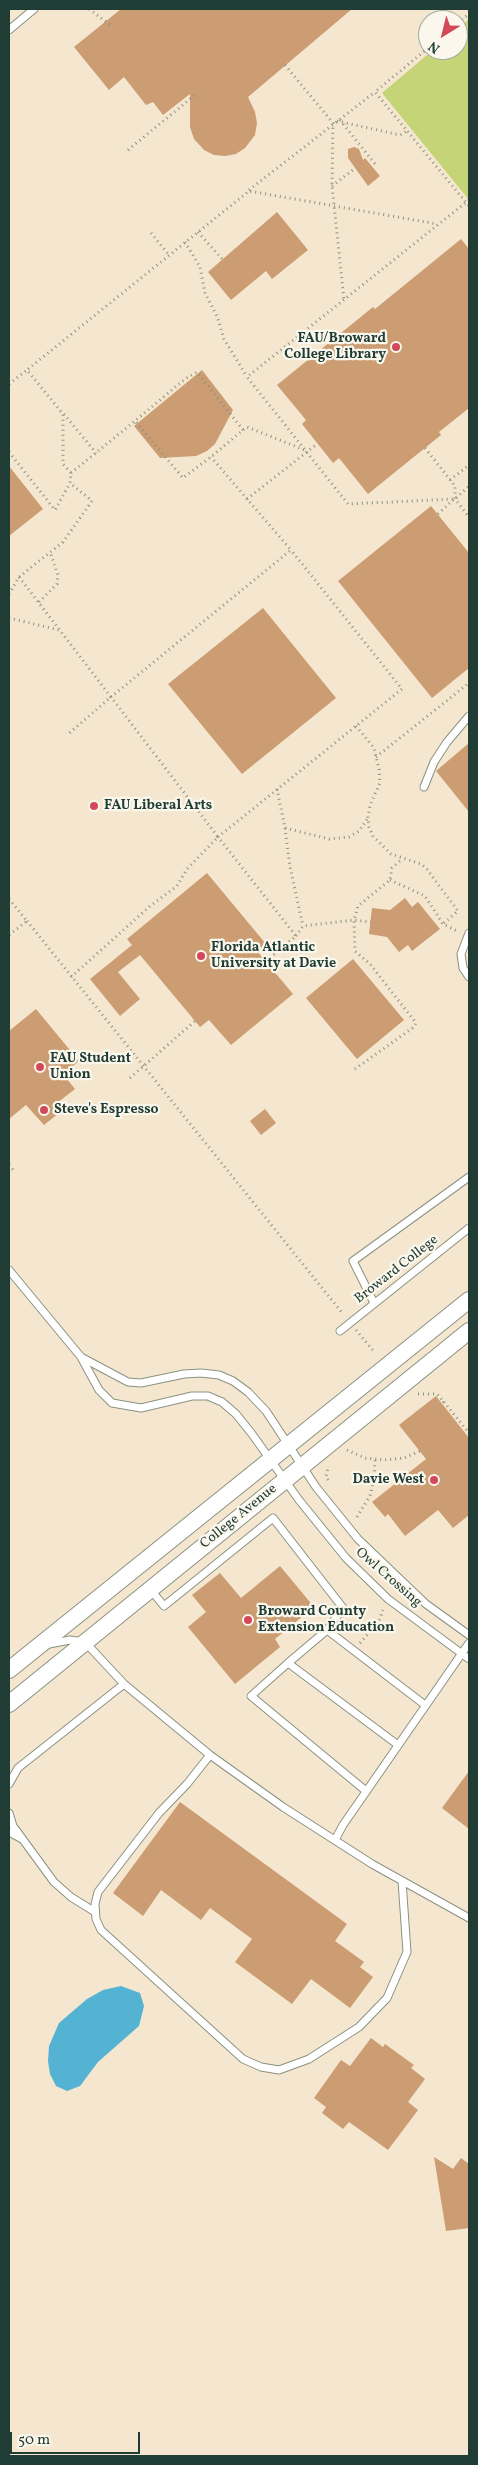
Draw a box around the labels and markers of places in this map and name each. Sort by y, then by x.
place label: FAU/Broward College Library [284,331,386,364]
marker: FAU/Broward College Library [390,341,402,353]
place label: FAU Liberal Arts [104,798,212,814]
marker: FAU Liberal Arts [88,800,100,812]
place label: Florida Atlantic University at Davie [211,940,336,972]
marker: Florida Atlantic University at Davie [195,950,207,962]
place label: FAU Student Union [50,1051,131,1084]
marker: FAU Student Union [34,1061,46,1073]
place label: Steve's Espresso [54,1102,159,1118]
marker: Steve's Espresso [38,1104,50,1116]
place label: Davie West [352,1472,424,1488]
marker: Davie West [428,1474,440,1486]
place label: Broward County Extension Education [258,1604,394,1636]
marker: Broward County Extension Education [242,1614,254,1626]

